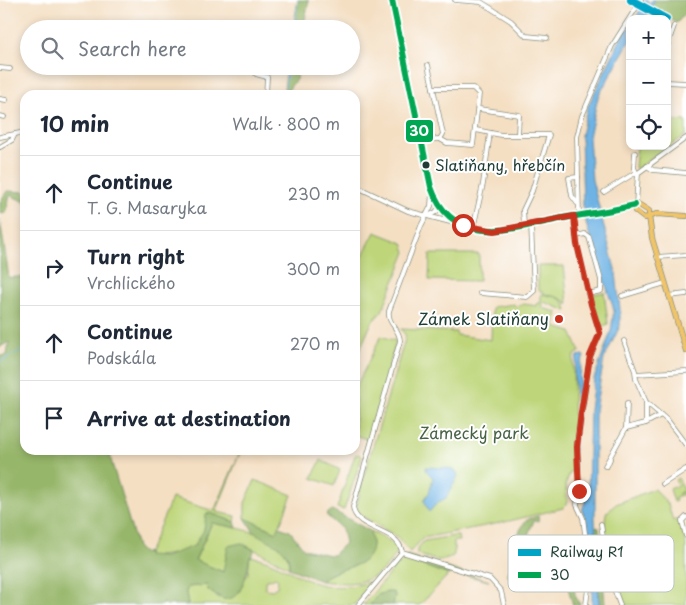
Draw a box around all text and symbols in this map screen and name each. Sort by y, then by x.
map controls [626,15,671,150]
button: + [626,15,671,60]
search box [20,20,360,75]
icon: search [38,34,66,62]
text: Search here [78,34,187,62]
button: − [626,60,671,105]
button: locate [626,105,671,150]
text: 10 min [40,107,110,139]
text: Walk · 800 m [232,111,340,135]
line badge: 30 [405,119,434,143]
text: 30 [409,120,429,141]
place label: Slatiňany, hřebčín [435,153,565,176]
marker: Slatiňany, hřebčín [421,160,431,170]
text: Continue [87,167,173,195]
icon: ahead [40,179,68,207]
text: 230 m [288,181,340,205]
text: T. G. Masaryka [87,195,207,219]
route start [452,214,475,237]
text: Turn right [87,242,185,270]
icon: right [40,254,68,282]
text: 300 m [286,256,340,280]
text: Vrchlického [87,270,175,294]
place label: Zámek Slatiňany [418,306,549,330]
marker: Zámek Slatiňany [553,313,565,325]
text: Continue [87,317,173,345]
icon: ahead [40,329,68,357]
text: 270 m [290,331,340,355]
text: Podskála [87,345,156,369]
icon: arrive [40,404,68,432]
text: Arrive at destination [87,404,291,432]
park label: Zámecký park [419,420,529,444]
route end [568,480,591,503]
legend [508,535,674,592]
text: Railway R1 [550,541,623,562]
text: 30 [550,564,569,585]

